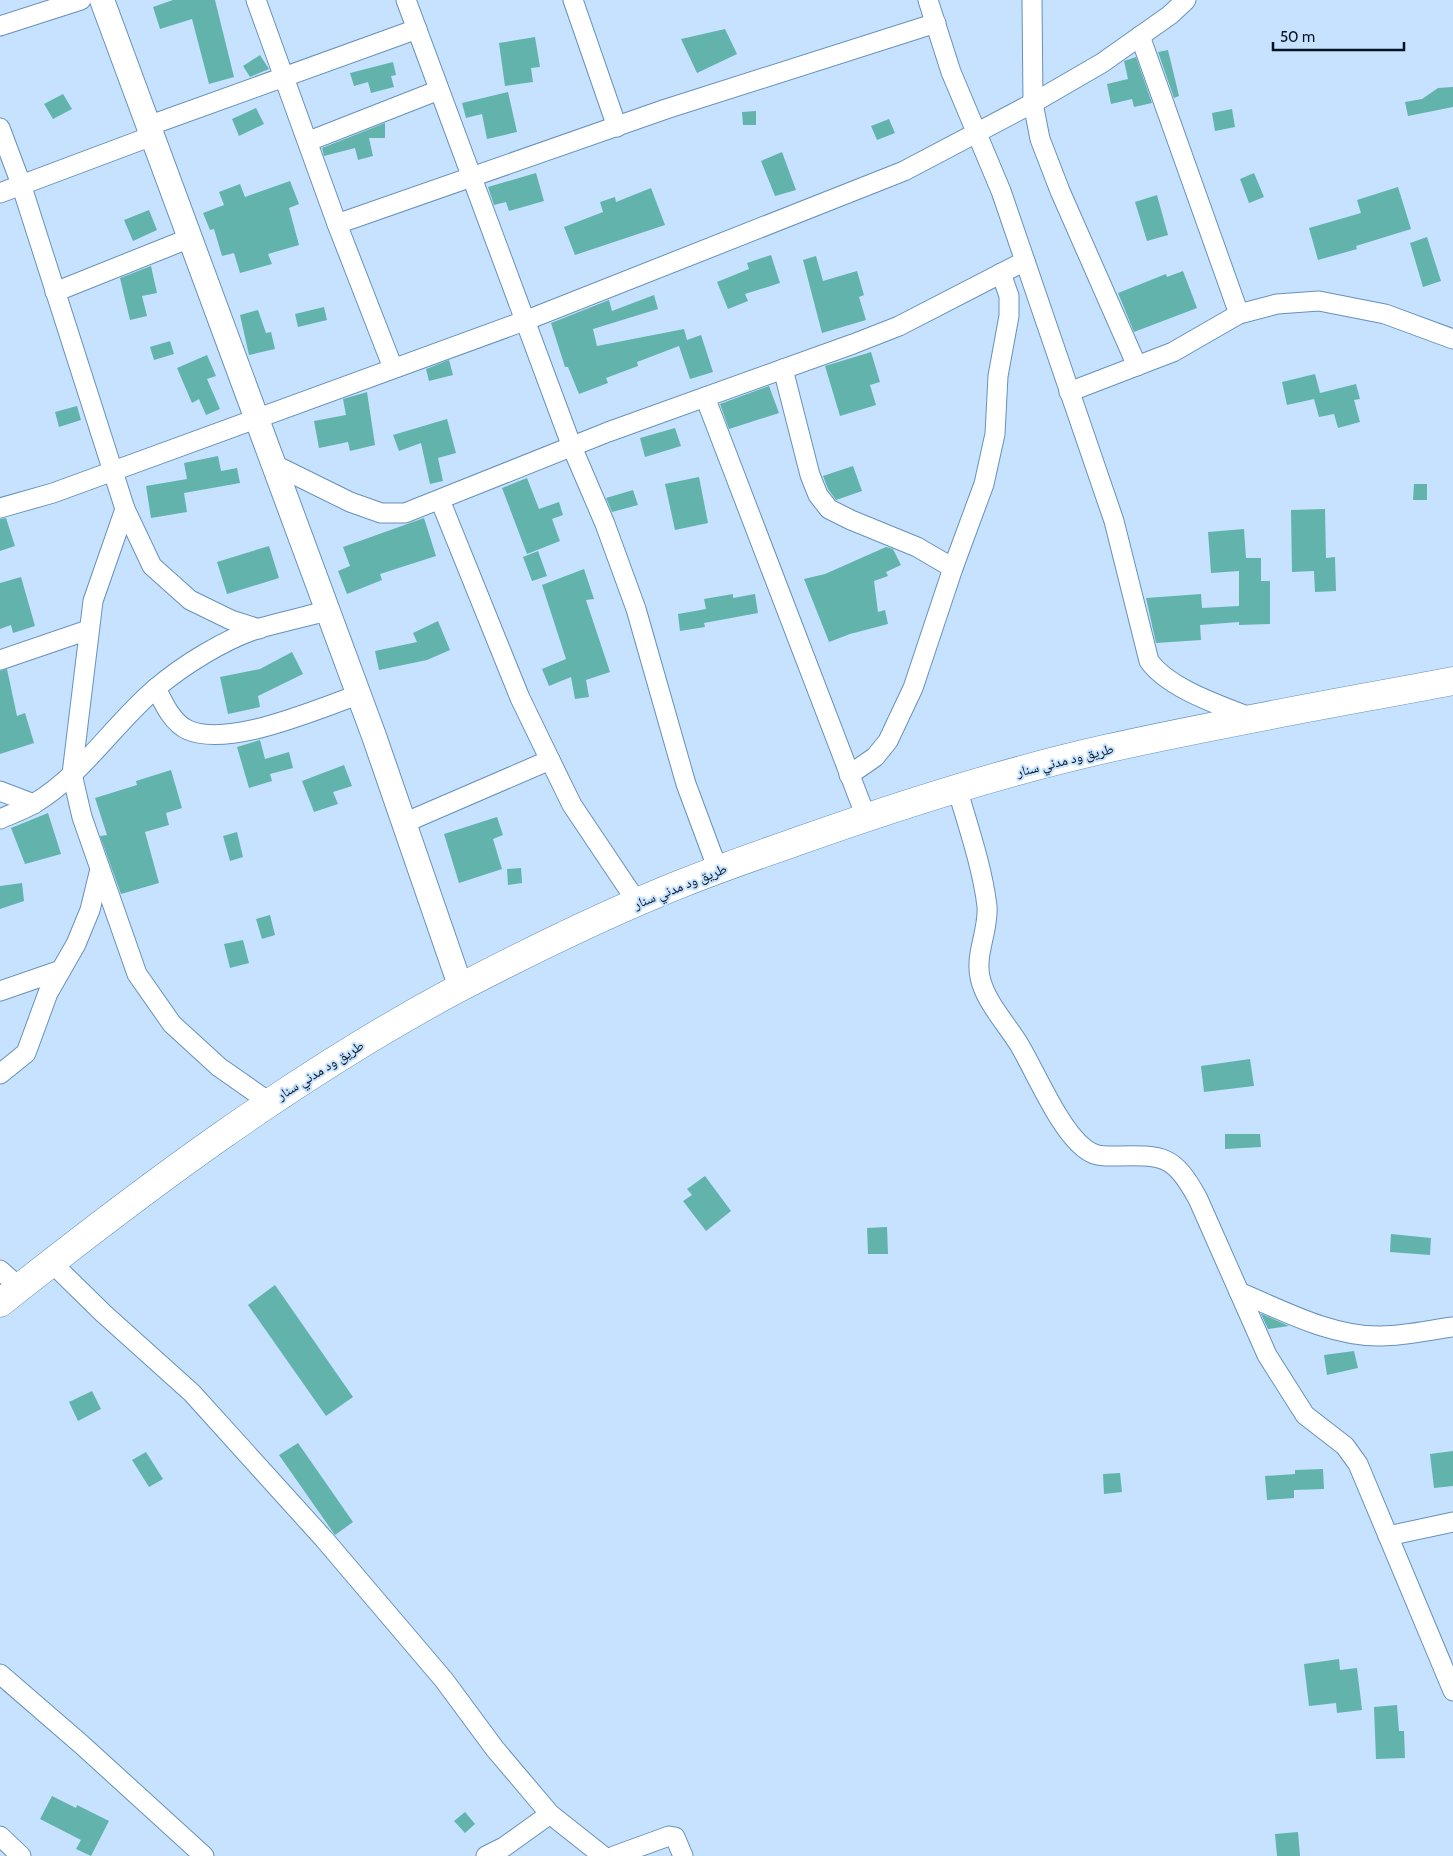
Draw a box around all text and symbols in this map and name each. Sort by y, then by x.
scale bar [1273,20,1404,52]
text: 50 m [1280,28,1315,46]
street label: طريق ود مدني سنار [1014,739,1116,783]
street label: طريق ود مدني سنار [630,859,730,916]
street label: طريق ود مدني سنار [272,1036,368,1107]

